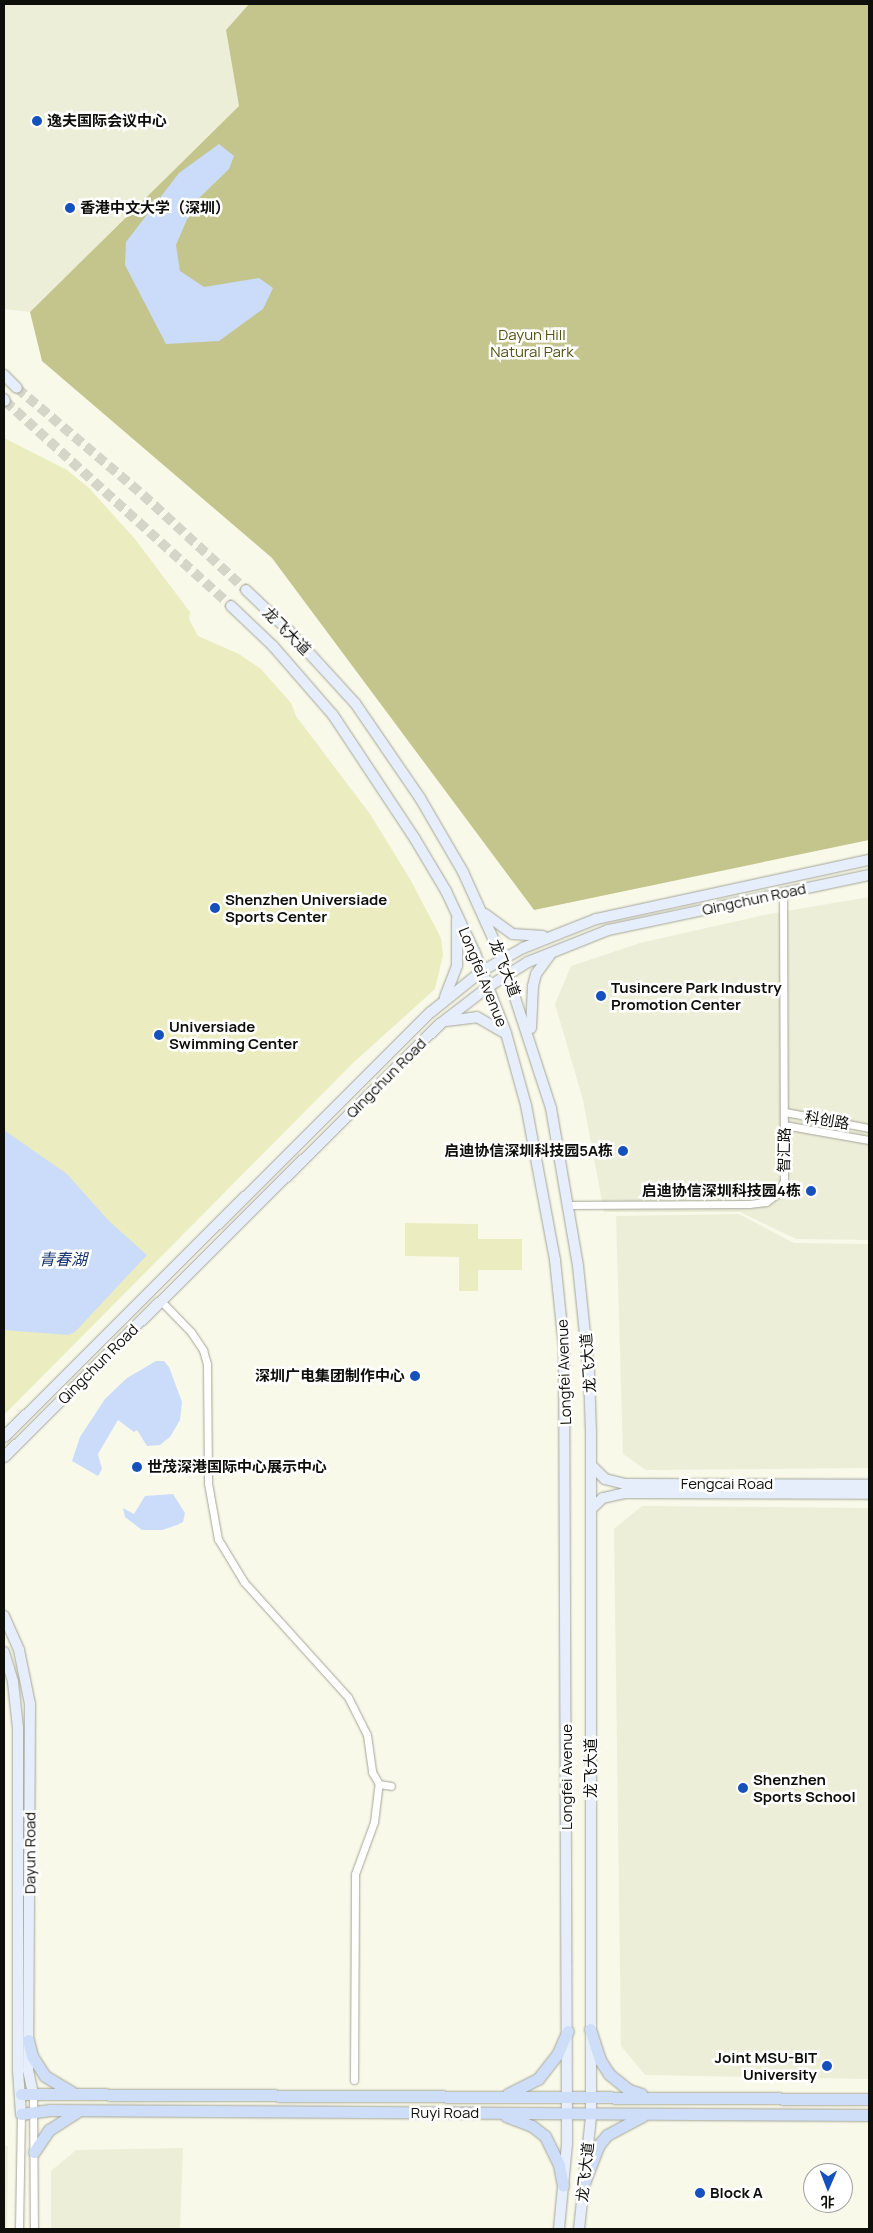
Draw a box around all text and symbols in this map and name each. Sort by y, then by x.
place label: 逸夫国际会议中心 [47,112,167,130]
marker: 逸夫国际会议中心 [31,115,43,127]
place label: 香港中文大学（深圳） [80,199,230,217]
marker: 香港中文大学（深圳） [64,202,76,214]
park label: Dayun Hill Natural Park [490,325,574,360]
street label: 龙飞大道 [259,603,315,659]
street label: Qingchun Road [700,879,808,919]
place label: Shenzhen Universiade Sports Center [225,890,387,925]
marker: Shenzhen Universiade Sports Center [209,902,221,914]
street label: Longfei Avenue [455,925,511,1029]
street label: 龙飞大道 [486,937,524,999]
place label: Tusincere Park Industry Promotion Center [611,978,782,1013]
marker: Tusincere Park Industry Promotion Center [595,990,607,1002]
place label: Universiade Swimming Center [169,1017,298,1052]
marker: Universiade Swimming Center [153,1029,165,1041]
street label: Qingchun Road [342,1034,430,1122]
street label: 科创路 [803,1107,851,1133]
street label: 智汇路 [775,1127,793,1173]
place label: 启迪协信深圳科技园5A栋 [444,1142,613,1160]
marker: 启迪协信深圳科技园5A栋 [617,1145,629,1157]
place label: 启迪协信深圳科技园4栋 [642,1182,801,1200]
marker: 启迪协信深圳科技园4栋 [805,1185,817,1197]
water label: 青春湖 [39,1249,87,1269]
street label: Longfei Avenue [553,1319,575,1425]
street label: Qingchun Road [54,1320,142,1408]
street label: 龙飞大道 [577,1332,599,1394]
place label: 深圳广电集团制作中心 [255,1367,405,1385]
marker: 深圳广电集团制作中心 [409,1370,421,1382]
place label: 世茂深港国际中心展示中心 [147,1458,327,1476]
marker: 世茂深港国际中心展示中心 [131,1461,143,1473]
street label: Fengcai Road [681,1475,773,1493]
street label: Longfei Avenue [558,1724,576,1830]
street label: 龙飞大道 [582,1738,600,1798]
place label: Shenzhen Sports School [753,1770,856,1805]
marker: Shenzhen Sports School [737,1782,749,1794]
street label: Dayun Road [21,1812,39,1894]
place label: Joint MSU-BIT University [715,2048,817,2083]
marker: Joint MSU-BIT University [821,2060,833,2072]
street label: Ruyi Road [411,2104,479,2122]
street label: 龙飞大道 [573,2141,597,2203]
north arrow [803,2163,853,2213]
place label: Block A [710,2184,763,2202]
marker: Block A [694,2187,706,2199]
text: 北 [821,2193,835,2212]

